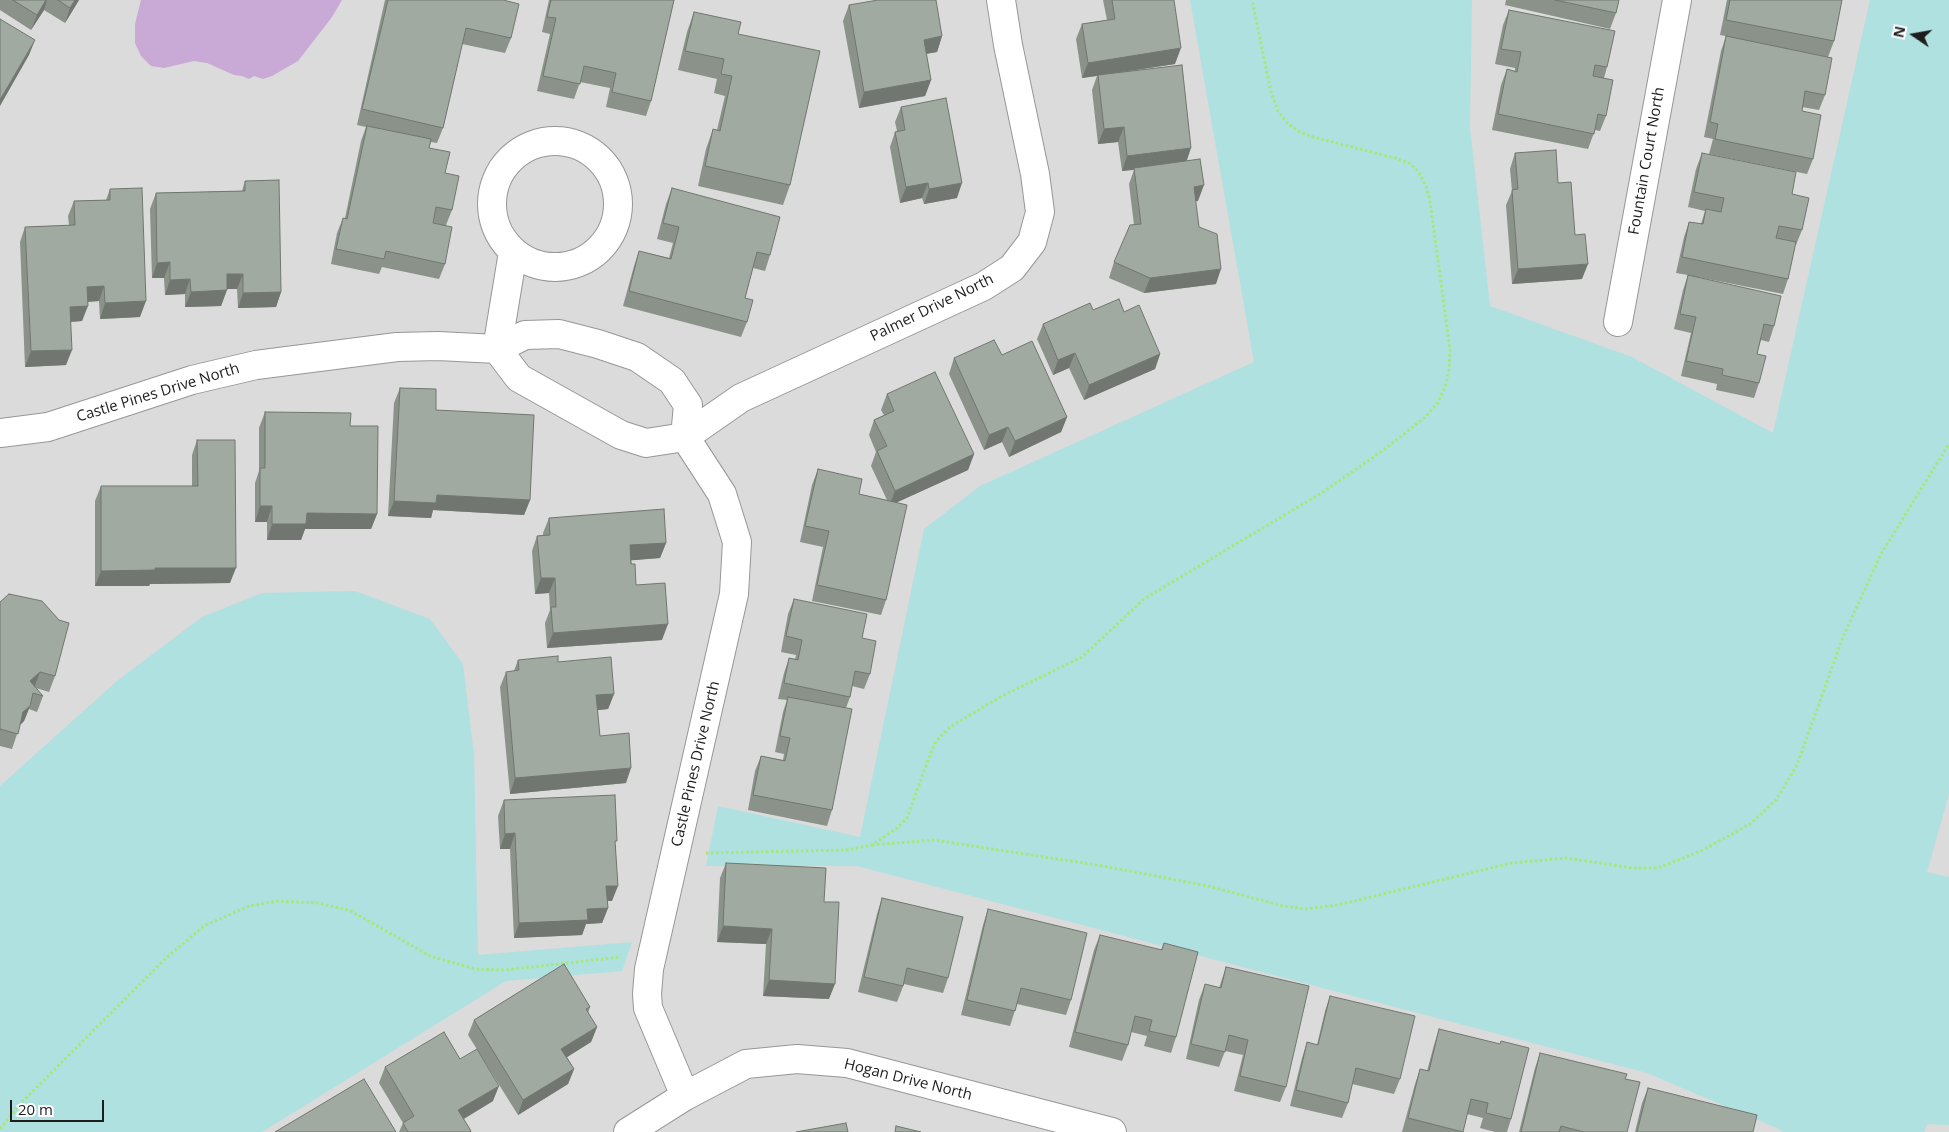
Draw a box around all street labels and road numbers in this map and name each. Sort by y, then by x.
street label: Fountain Court North [1625,86,1669,236]
street label: Palmer Drive North [867,270,997,346]
street label: Castle Pines Drive North [74,360,242,426]
street label: Castle Pines Drive North [668,679,724,849]
street label: Hogan Drive North [842,1055,974,1105]

